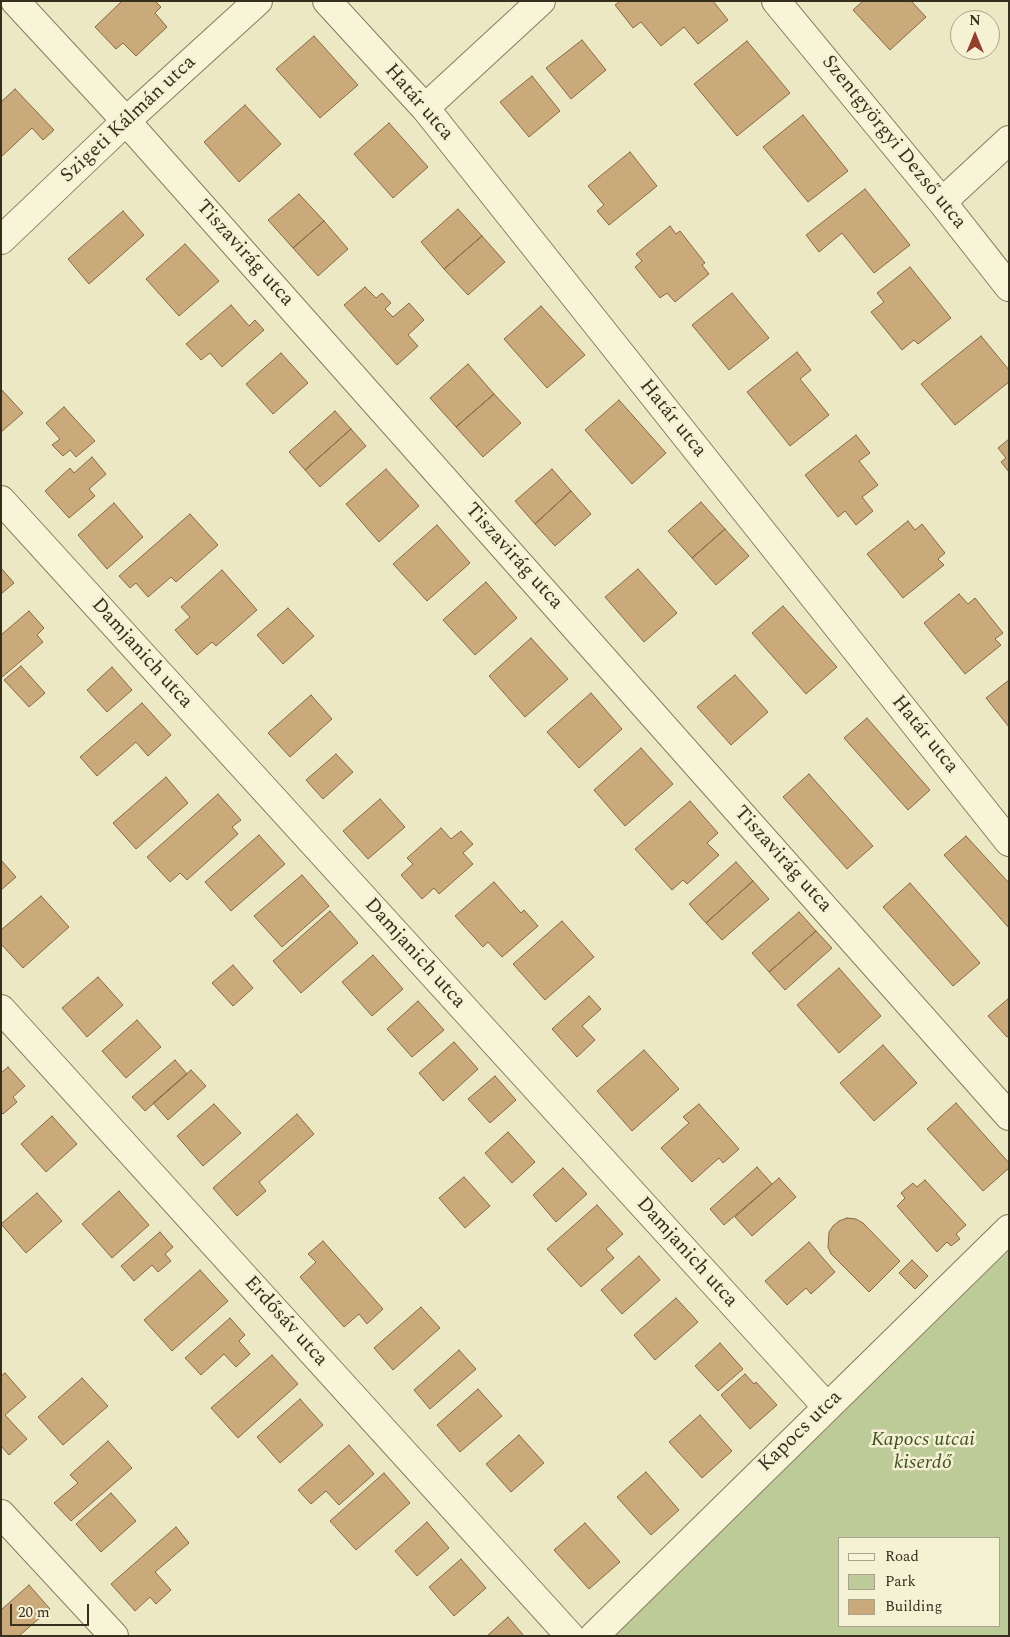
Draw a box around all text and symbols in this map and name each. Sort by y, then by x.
north arrow [950,10,1000,60]
text: N [969,10,981,31]
street label: Szigeti Kálmán utca [56,51,202,189]
street label: Szentgyörgyi Dezső utca [816,51,970,235]
street label: Határ utca [378,60,458,146]
street label: Tiszavirág utca [190,196,298,312]
street label: Határ utca [633,375,711,463]
street label: Tiszavirág utca [459,499,567,615]
street label: Damjanich utca [85,594,197,714]
street label: Határ utca [885,691,963,779]
street label: Tiszavirág utca [728,802,836,918]
street label: Damjanich utca [358,894,470,1014]
street label: Damjanich utca [630,1193,742,1313]
street label: Erdősáv utca [238,1272,332,1372]
street label: Kapocs utca [754,1386,848,1478]
park label: Kapocs utcai kiserdő [871,1429,975,1476]
legend [838,1537,1000,1627]
text: Road [885,1545,919,1568]
text: Park [885,1570,916,1593]
scale bar [12,1594,91,1626]
text: Building [885,1595,942,1618]
text: 20 m [18,1601,50,1624]

